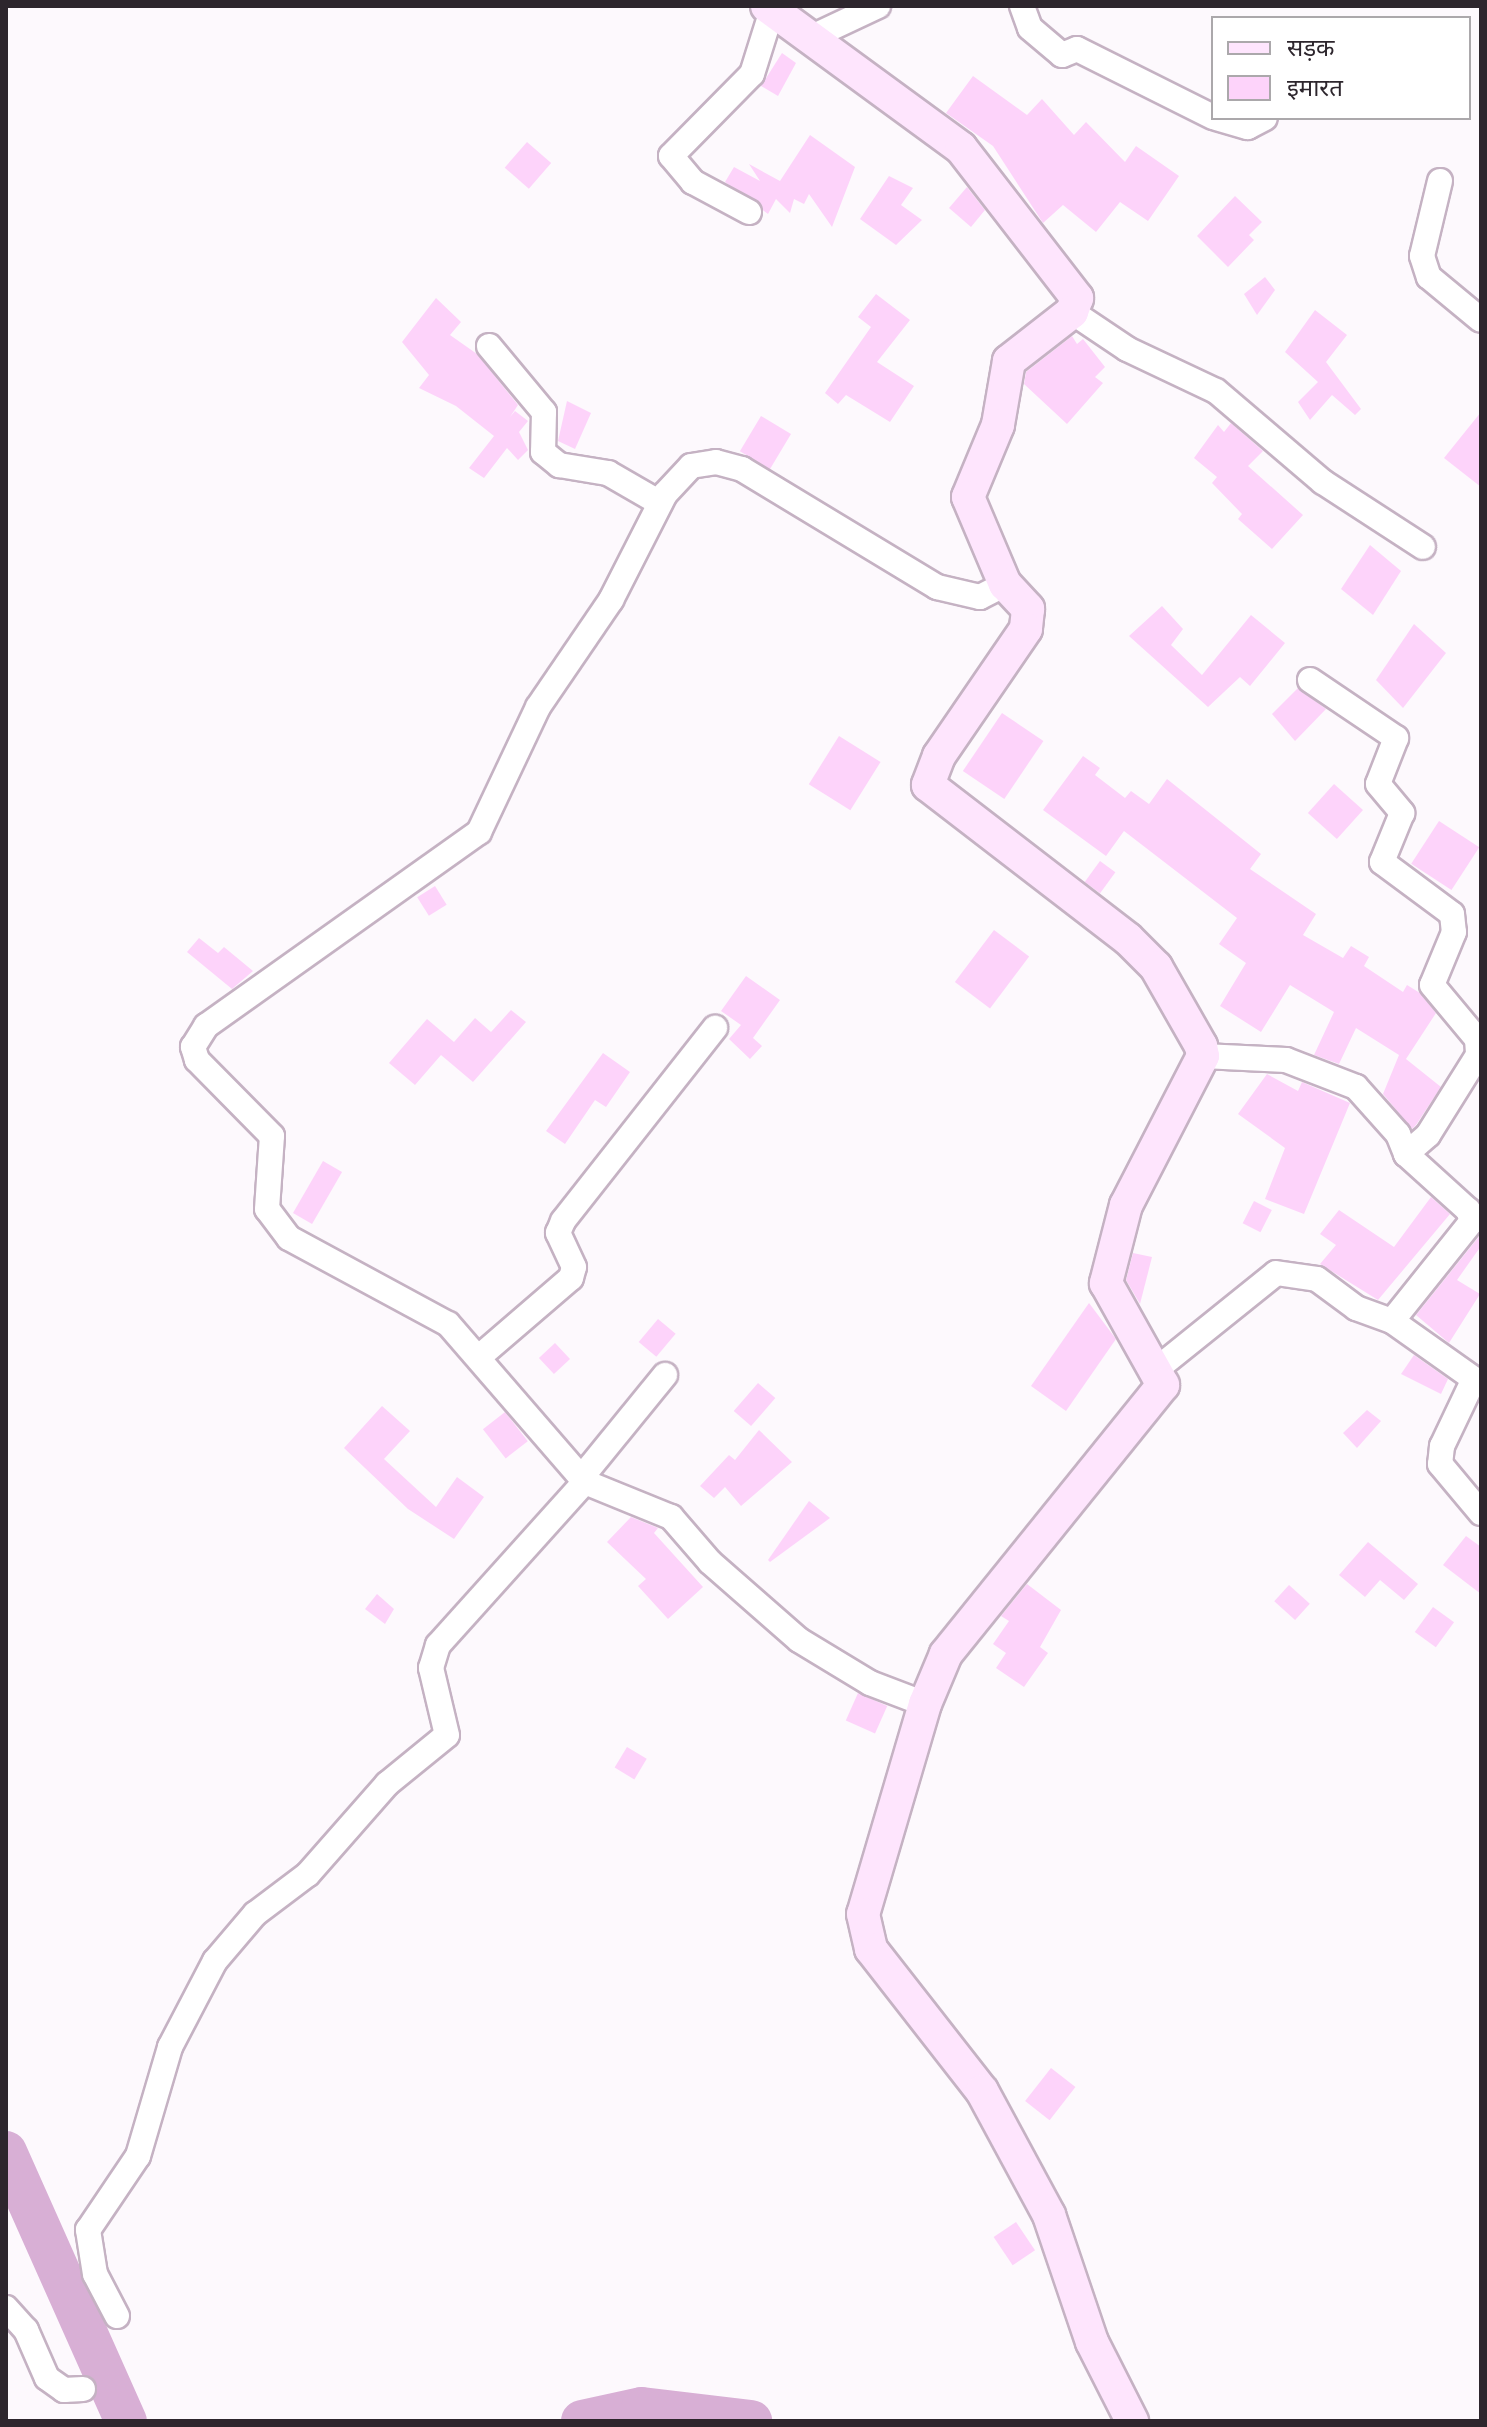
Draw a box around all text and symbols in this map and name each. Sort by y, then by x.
legend [1211,16,1471,120]
text: सड़क [1287,31,1335,63]
text: इमारत [1287,71,1343,103]

